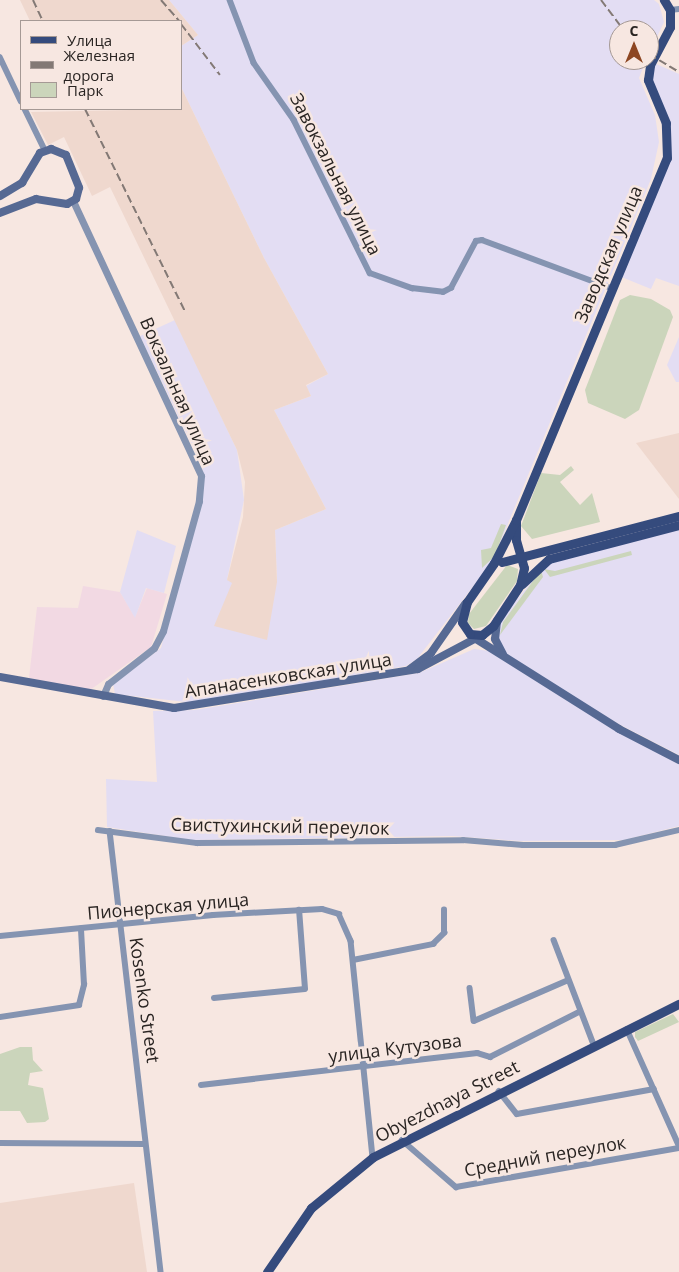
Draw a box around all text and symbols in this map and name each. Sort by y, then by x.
legend [20,20,182,110]
north arrow [609,20,659,70]
text: С [630,21,638,40]
text: Улица [67,30,112,50]
text: Железная дорога [64,45,135,85]
text: Парк [67,80,103,100]
street label: Завокзальная улица [286,90,386,258]
street label: Заводская улица [569,182,647,326]
street label: Вокзальная улица [136,314,220,468]
street label: Апанасенковская улица [183,648,393,702]
street label: Свистухинский переулок [170,813,390,839]
street label: Пионерская улица [86,888,250,924]
street label: Kosenko Street [125,936,165,1064]
street label: улица Кутузова [327,1029,463,1067]
street label: Obyezdnaya Street [371,1055,523,1147]
street label: Средний переулок [463,1131,627,1181]

